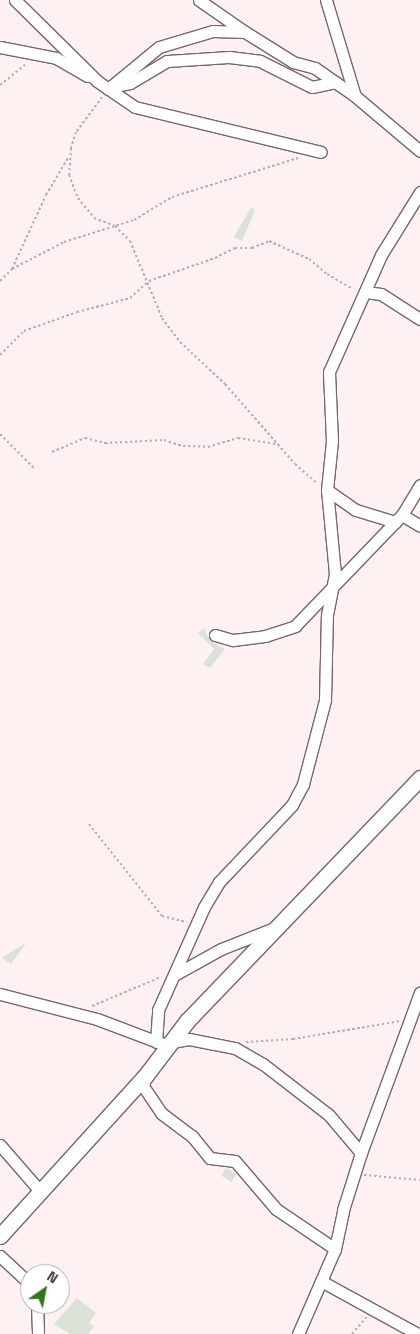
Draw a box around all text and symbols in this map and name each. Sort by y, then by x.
north arrow [20,1264,70,1314]
text: N [44,1267,61,1287]

